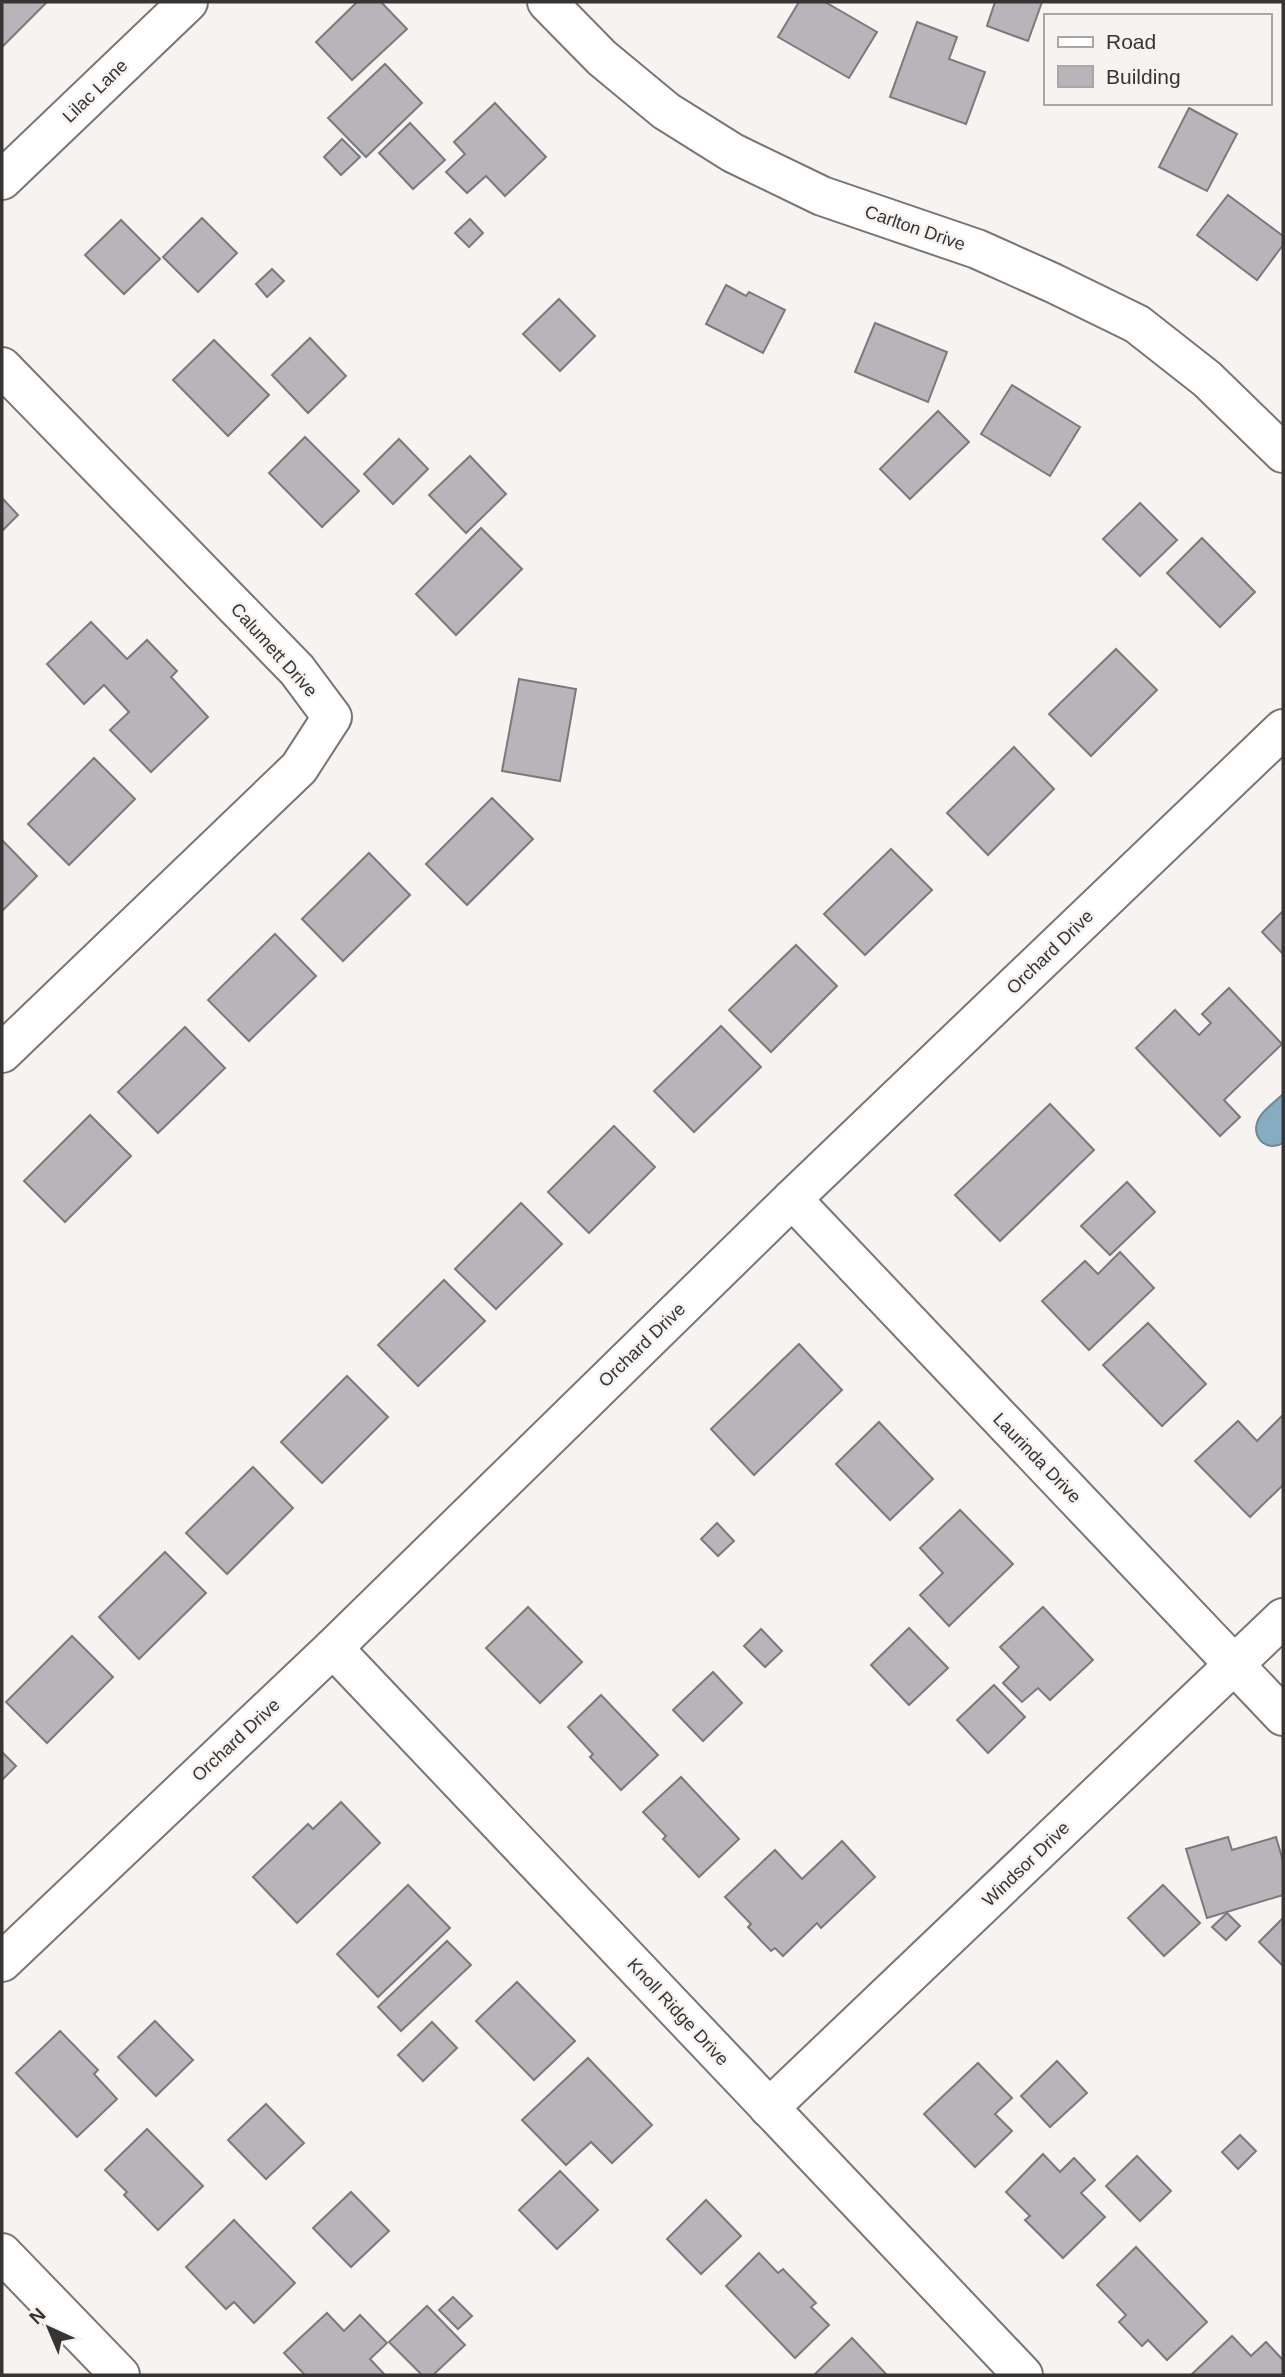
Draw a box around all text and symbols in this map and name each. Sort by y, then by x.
legend [1044,14,1271,105]
text: Road [1106,30,1156,53]
street label: Lilac Lane [59,55,131,127]
text: Building [1106,65,1181,88]
street label: Carlton Drive [862,201,968,255]
street label: Calumett Drive [227,599,321,701]
street label: Orchard Drive [1003,906,1097,998]
street label: Orchard Drive [595,1299,689,1391]
street label: Laurinda Drive [989,1409,1085,1507]
street label: Orchard Drive [188,1694,284,1786]
street label: Windsor Drive [978,1818,1074,1910]
street label: Knoll Ridge Drive [623,1954,733,2070]
north arrow [14,2293,84,2363]
text: N [25,2304,50,2328]

